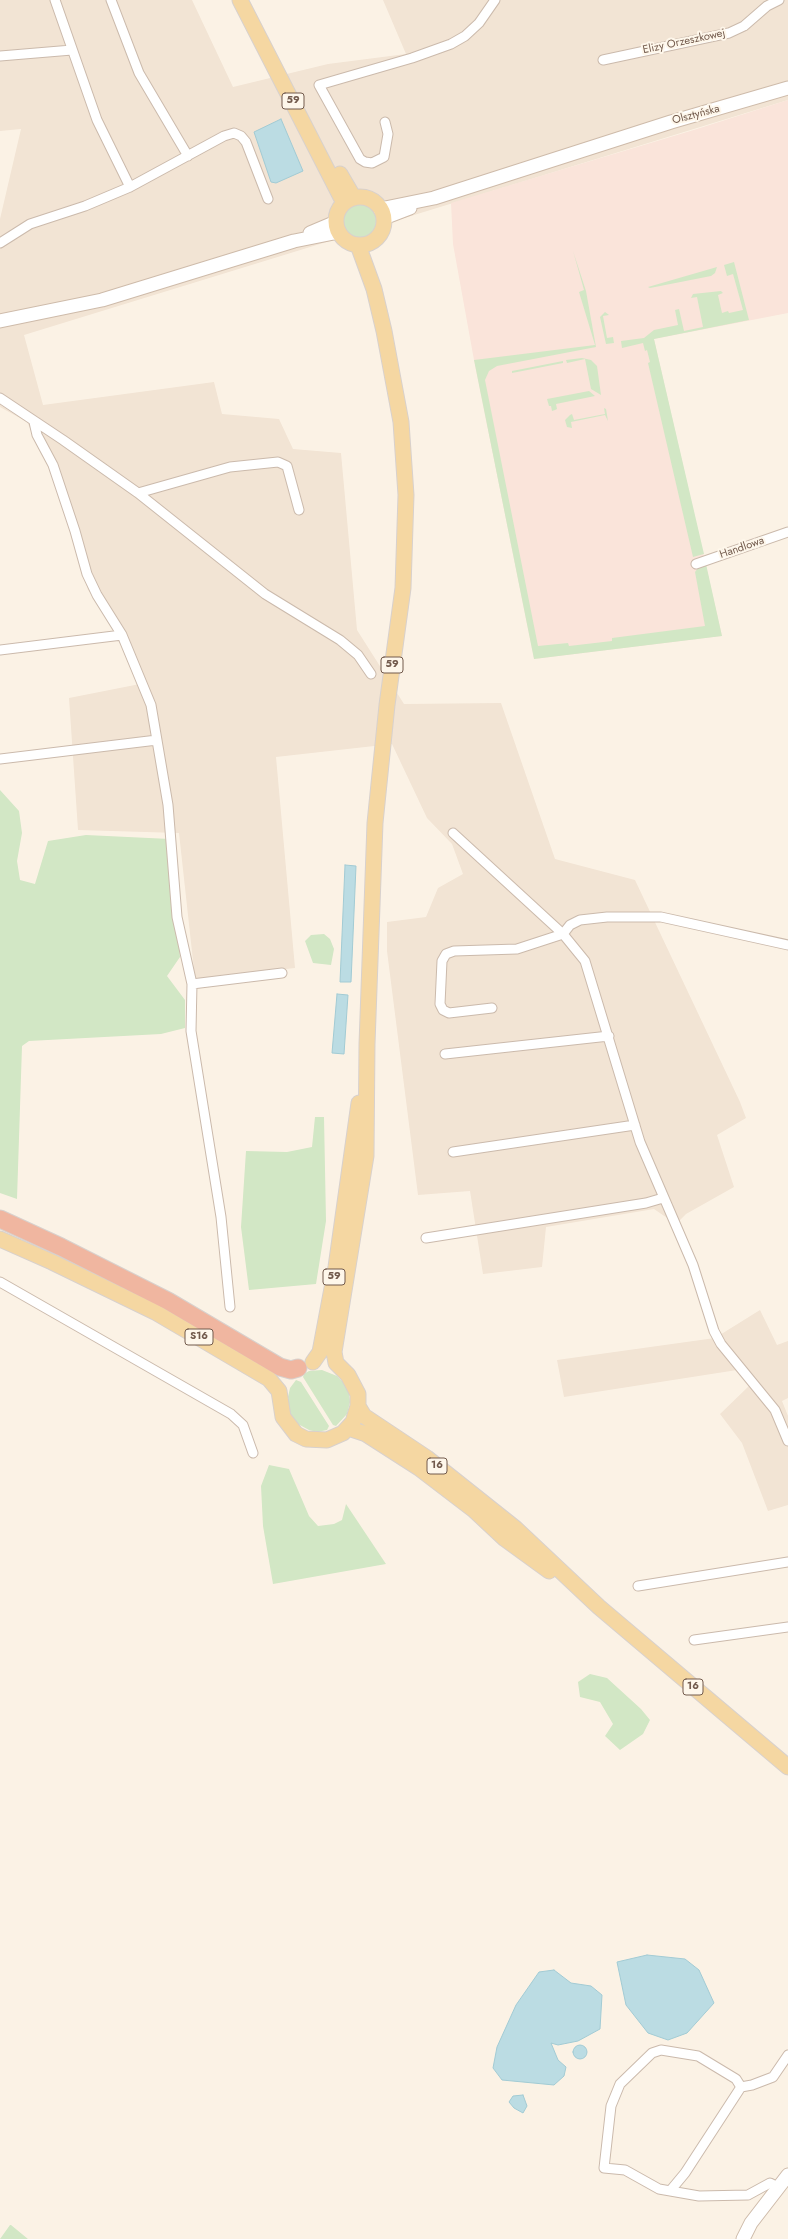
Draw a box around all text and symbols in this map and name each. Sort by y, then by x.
street label: Elizy Orzeszkowej [642,27,726,57]
road number: 59 [282,93,304,109]
street label: Olsztyńska [671,102,721,128]
street label: Handlowa [718,534,766,562]
road number: 59 [381,657,403,673]
road number: 59 [323,1269,345,1285]
road number: S16 [185,1329,213,1345]
road number: 16 [427,1458,447,1474]
road number: 16 [683,1679,703,1695]

